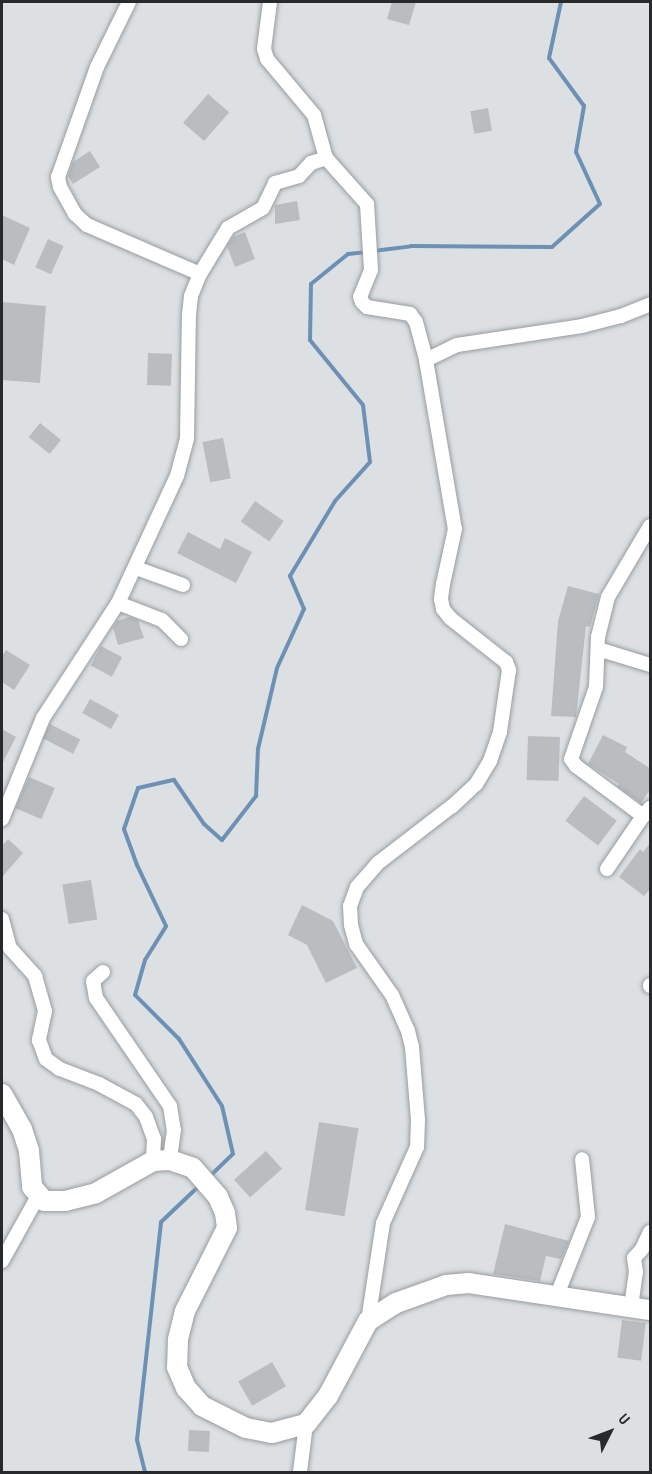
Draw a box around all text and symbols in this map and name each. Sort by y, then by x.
north arrow [580,1402,640,1462]
text: U [614,1410,634,1429]

